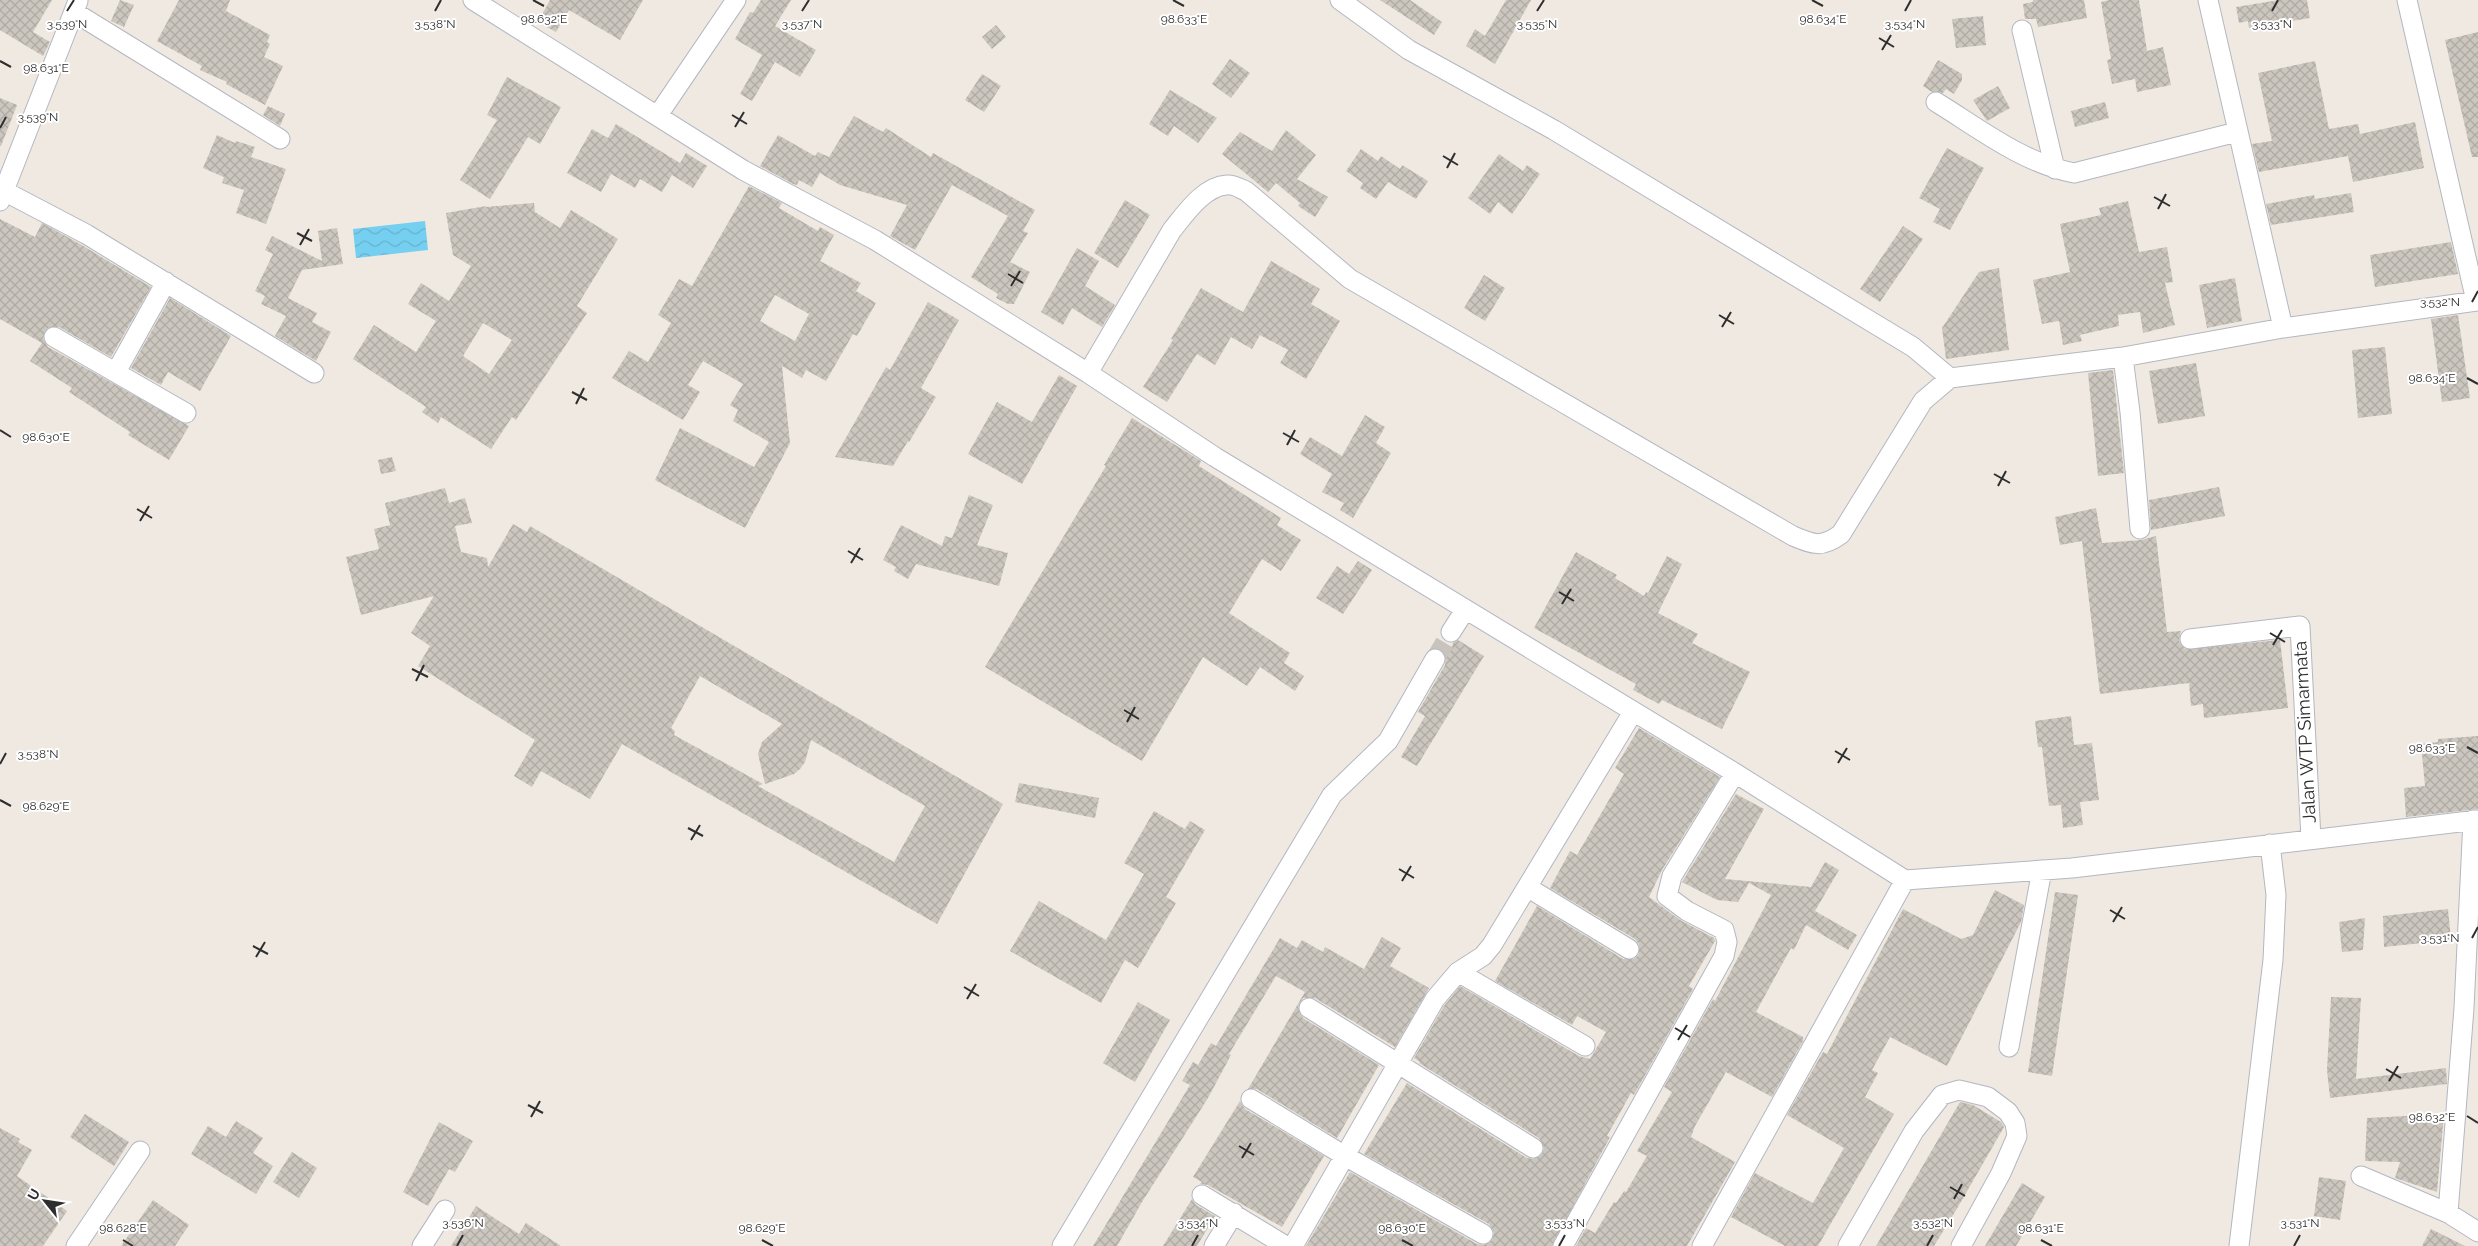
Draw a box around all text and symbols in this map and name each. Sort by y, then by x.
text: 98.632°E [521,12,567,26]
text: 98.633°E [1161,12,1207,26]
text: 98.634°E [1800,12,1846,26]
text: 3.539°N [47,17,87,31]
text: 3.538°N [414,17,456,31]
text: 3.537°N [782,17,822,31]
text: 3.535°N [1517,17,1557,31]
text: 3.534°N [1885,17,1925,31]
text: 3.533°N [2252,17,2292,31]
text: 98.631°E [23,61,69,75]
text: 3.539°N [18,110,58,124]
text: 3.532°N [2420,295,2460,309]
text: 98.634°E [2409,371,2455,385]
text: 98.630°E [22,430,70,444]
street label: Jalan WTP Simarmata [2289,640,2320,824]
text: 98.633°E [2409,741,2455,755]
text: 3.538°N [17,747,59,761]
text: 98.629°E [22,799,70,813]
text: 3.531°N [2421,931,2459,945]
text: 98.632°E [2409,1110,2455,1124]
north arrow [20,1176,70,1226]
text: U [24,1186,43,1203]
text: 3.536°N [442,1216,484,1230]
text: 3.534°N [1178,1216,1218,1230]
text: 3.533°N [1545,1216,1585,1230]
text: 3.532°N [1913,1216,1953,1230]
text: 3.531°N [2281,1216,2319,1230]
text: 98.628°E [99,1221,147,1235]
text: 98.629°E [738,1221,786,1235]
text: 98.630°E [1378,1221,1426,1235]
text: 98.631°E [2018,1221,2064,1235]

